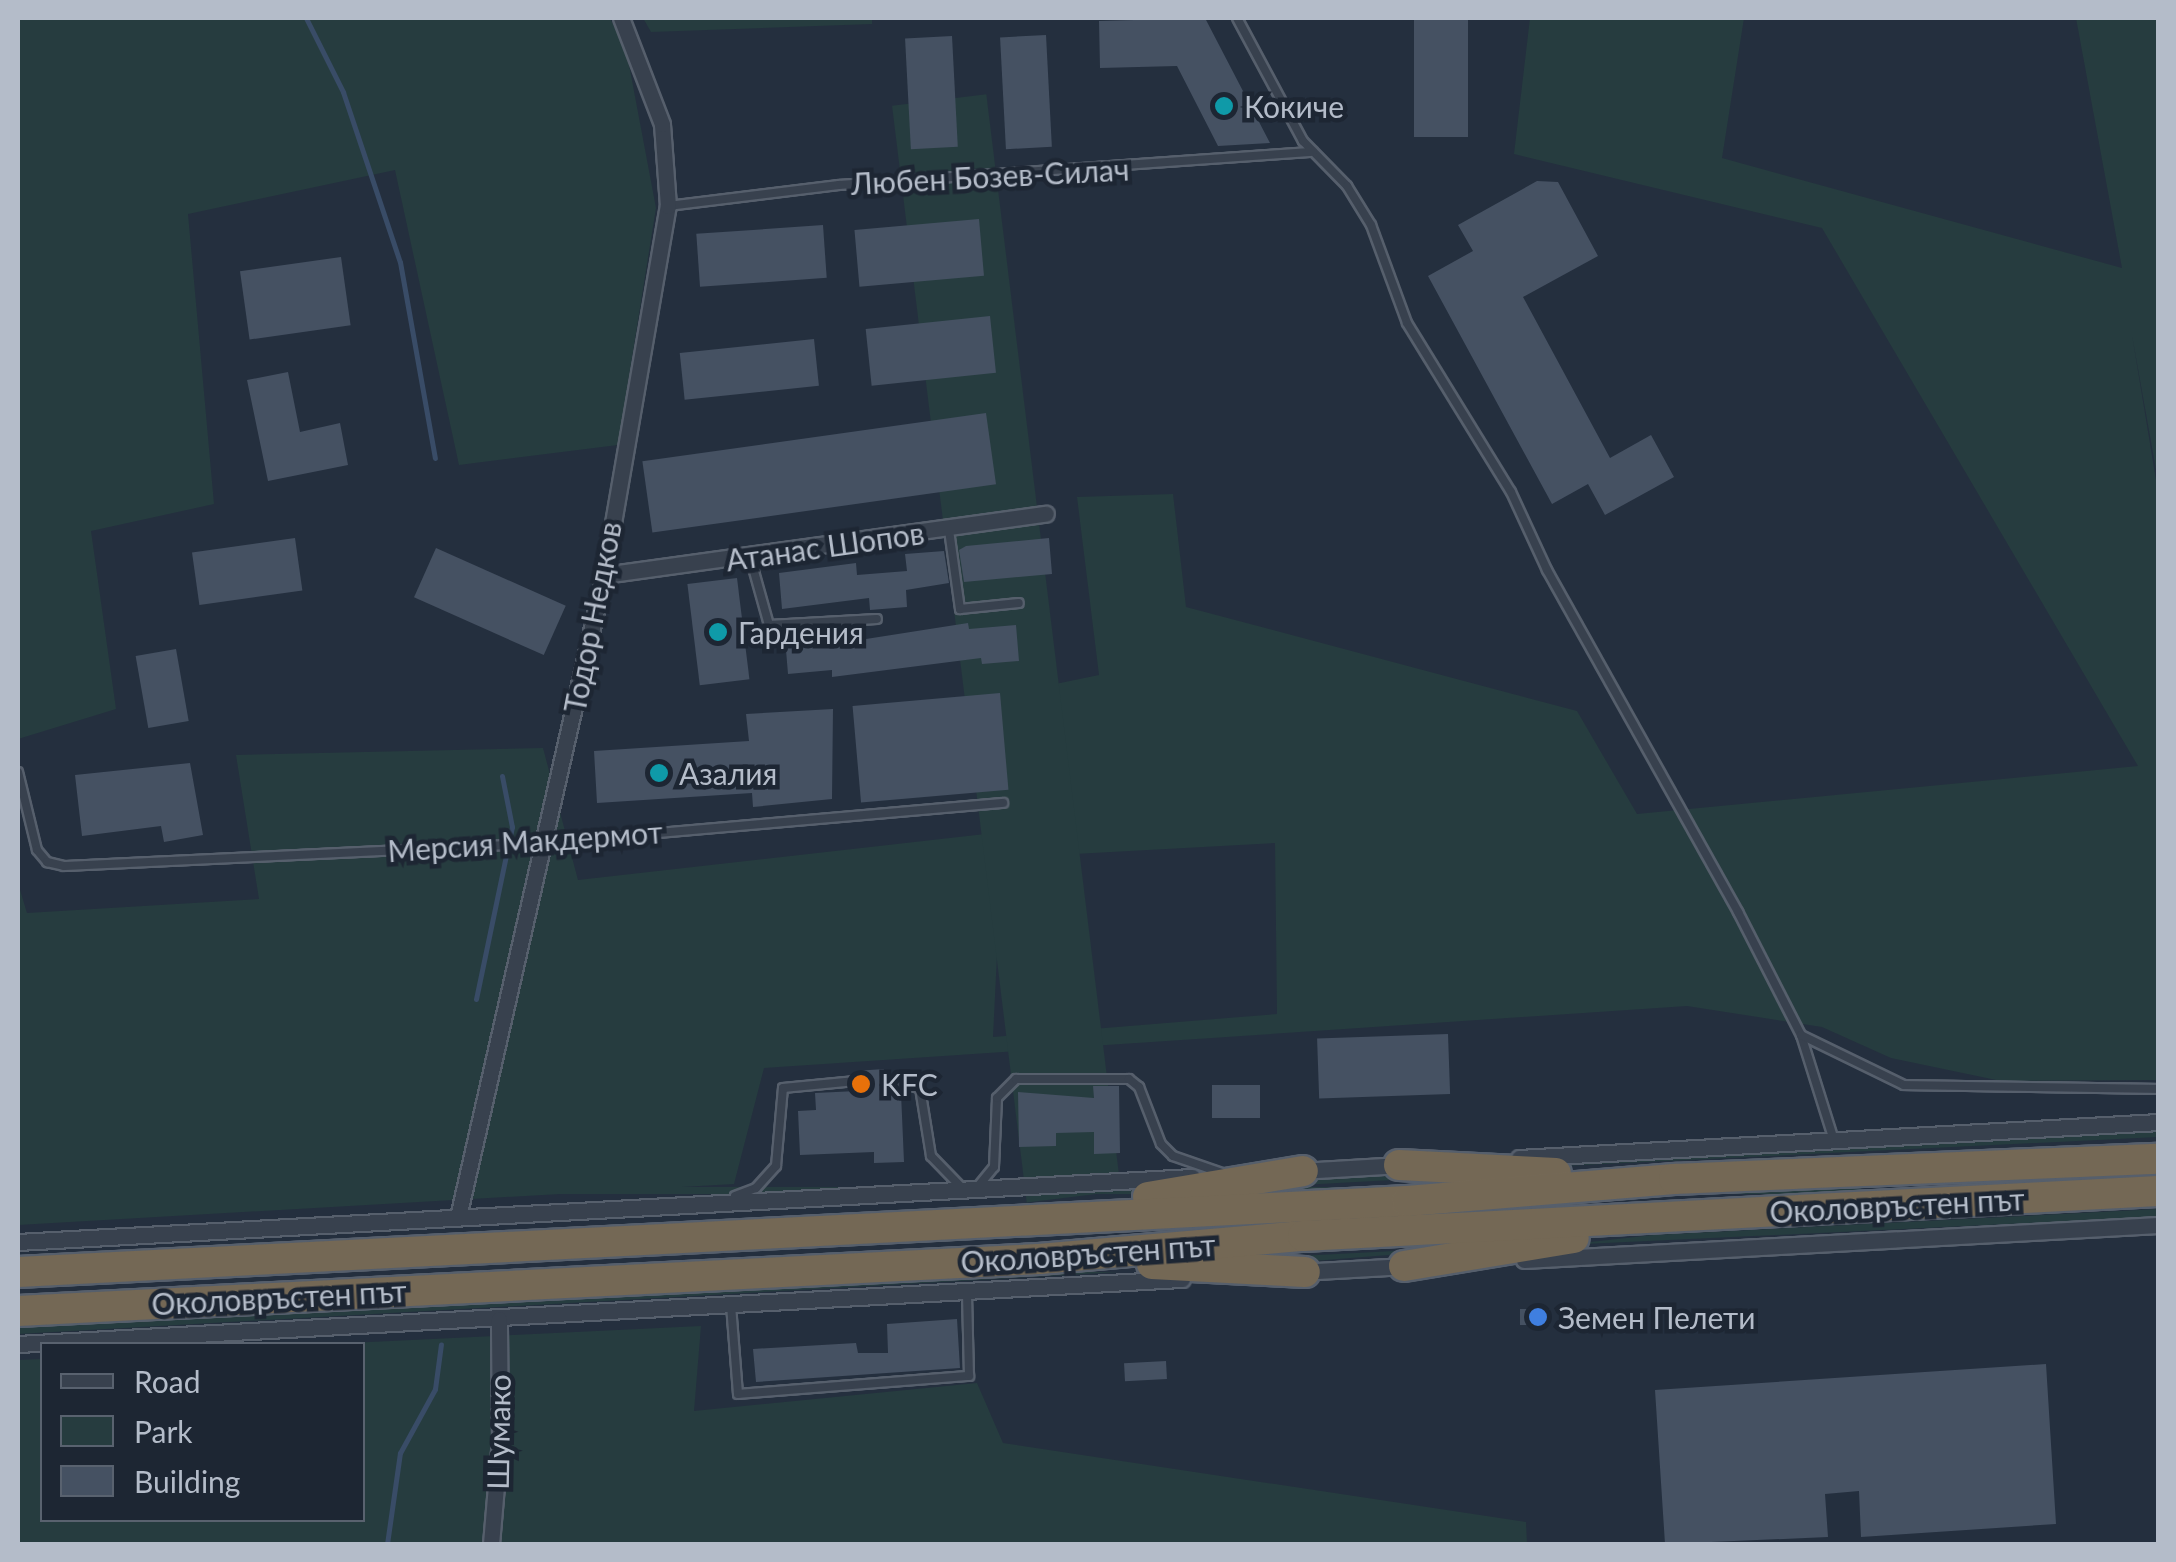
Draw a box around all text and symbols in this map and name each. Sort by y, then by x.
place label: Кокиче [1244,88,1344,124]
marker: Кокиче [1213,95,1235,117]
street label: Любен Бозев-Силач [850,151,1130,201]
street label: Атанас Шопов [724,514,926,578]
street label: Тодор Недков [556,518,628,716]
place label: Гардения [738,614,864,650]
marker: Гардения [707,621,729,643]
place label: Азалия [679,755,777,791]
marker: Азалия [648,762,670,784]
street label: Мерсия Макдермот [386,813,664,869]
place label: KFC [881,1066,938,1102]
marker: KFC [850,1073,872,1095]
street label: Околовръстен път [1769,1180,2025,1230]
street label: Околовръстен път [959,1226,1217,1280]
street label: Околовръстен път [151,1272,407,1322]
place label: Земен Пелети [1558,1299,1756,1335]
marker: Земен Пелети [1527,1306,1549,1328]
legend [40,1342,365,1522]
text: Road [134,1363,201,1399]
street label: Шумако [479,1374,517,1490]
text: Park [134,1413,193,1449]
text: Building [134,1463,240,1499]

